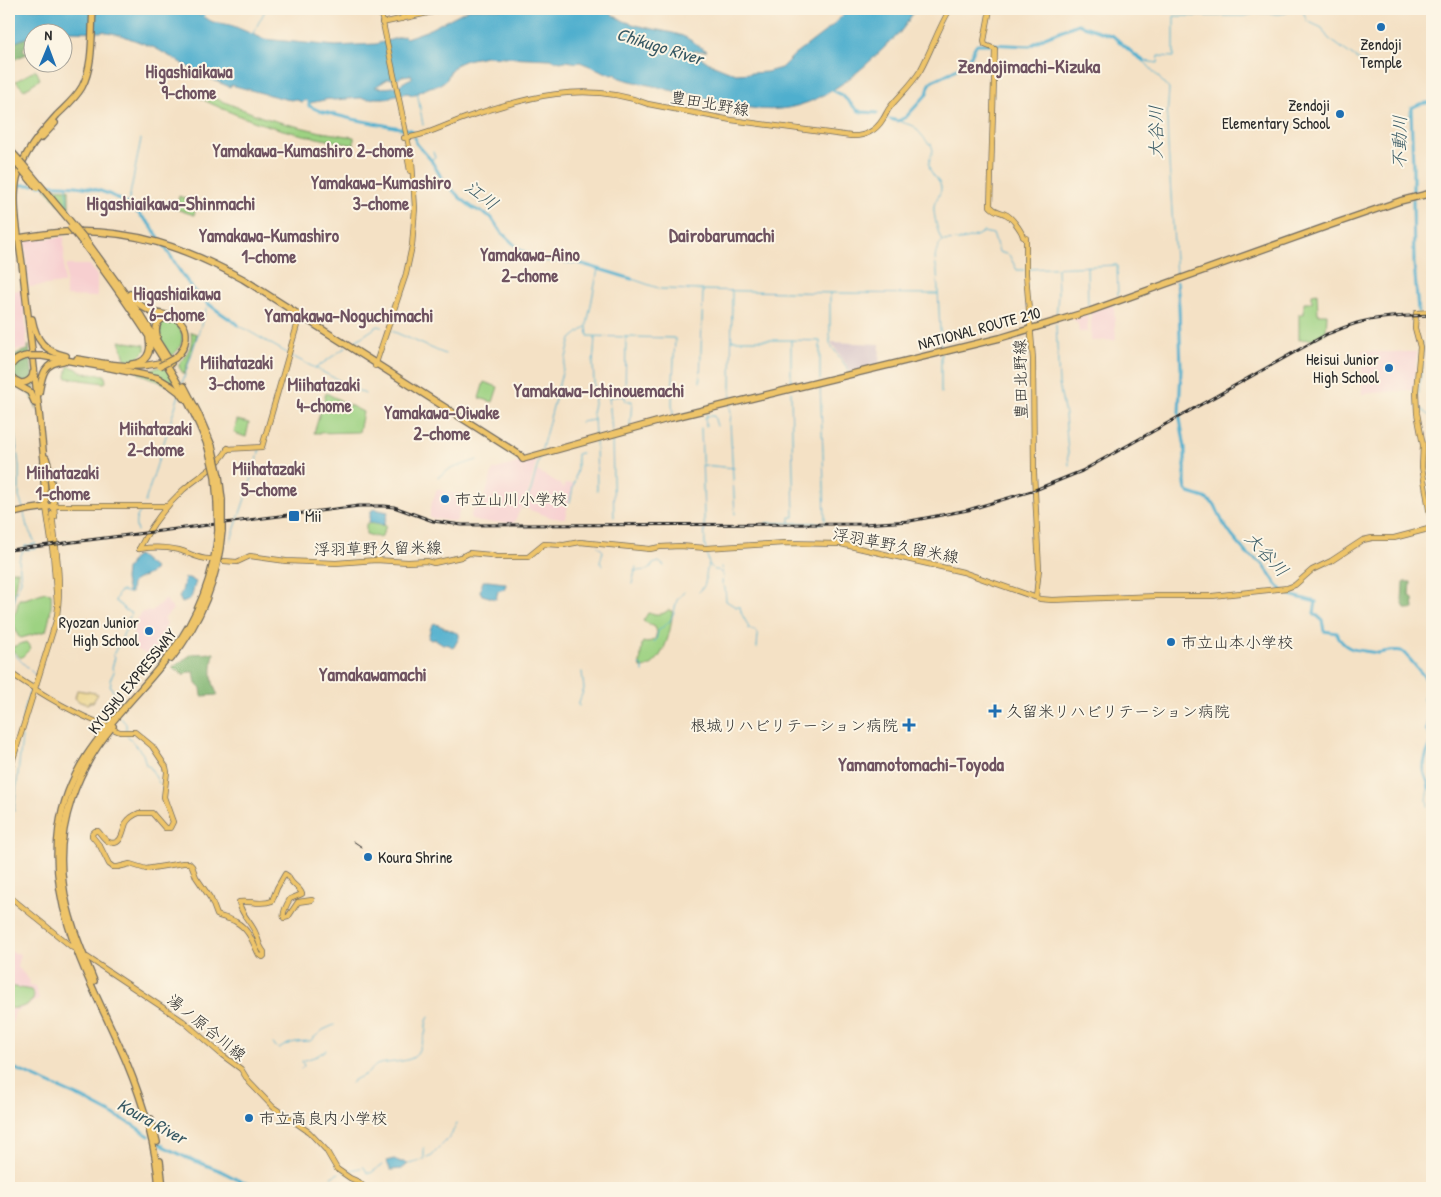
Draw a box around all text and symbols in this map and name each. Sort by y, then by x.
water label: Chikugo River [614,21,708,72]
marker: Zendoji Temple [1375,21,1387,33]
north arrow [22,22,72,72]
text: N [44,25,53,44]
place label: Zendoji Temple [1360,33,1403,73]
district label: Zendojimachi-Kizuka [958,53,1101,79]
district label: Higashiaikawa 9-chome [145,59,233,105]
street label: 豊田北野線 [669,85,751,121]
place label: Zendoji Elementary School [1222,94,1331,134]
water label: 大谷川 [1143,105,1168,159]
marker: Zendoji Elementary School [1334,108,1346,120]
water label: 不動川 [1386,115,1412,169]
district label: Yamakawa-Kumashiro 2-chome [212,138,414,163]
district label: Yamakawa-Kumashiro 3-chome [311,170,452,216]
water label: 江川 [460,174,504,216]
district label: Higashiaikawa-Shinmachi [86,190,256,217]
district label: Dairobarumachi [669,222,775,248]
district label: Yamakawa-Kumashiro 1-chome [199,223,340,269]
district label: Yamakawa-Aino 2-chome [480,242,581,288]
district label: Higashiaikawa 6-chome [133,281,221,327]
street label: NATIONAL ROUTE 210 [915,301,1043,355]
district label: Yamakawa-Noguchimachi [265,302,433,329]
street label: 豊田北野線 [1008,339,1032,419]
place label: Heisui Junior High School [1306,348,1380,388]
district label: Miihatazaki 3-chome [201,350,273,396]
marker: Heisui Junior High School [1383,362,1395,374]
district label: Miihatazaki 4-chome [288,372,360,418]
district label: Yamakawa-Ichinouemachi [514,377,684,403]
district label: Yamakawa-Oiwake 2-chome [384,400,501,446]
district label: Miihatazaki 2-chome [120,416,192,462]
district label: Miihatazaki 5-chome [233,456,305,502]
district label: Miihatazaki 1-chome [27,460,99,506]
place label: 市立山川小学校 [455,488,567,510]
marker: 市立山川小学校 [439,493,451,505]
place label: Mii [305,505,322,527]
marker: Mii [287,509,301,523]
street label: 浮羽草野久留米線 [831,522,961,568]
water label: 大谷川 [1239,526,1295,582]
street label: 浮羽草野久留米線 [314,536,442,560]
place label: Ryozan Junior High School [59,611,140,651]
street label: KYUSHU EXPRESSWAY [83,624,181,738]
marker: Ryozan Junior High School [143,625,155,637]
place label: 市立山本小学校 [1181,631,1293,653]
marker: 市立山本小学校 [1165,636,1177,648]
district label: Yamakawamachi [319,661,427,687]
place label: 久留米リハビリテーション病院 [1006,700,1230,722]
marker: 久留米リハビリテーション病院 [988,704,1002,718]
place label: 根城リハビリテーション病院 [690,714,898,736]
marker: 根城リハビリテーション病院 [902,718,916,732]
district label: Yamamotomachi-Toyoda [838,751,1004,778]
place label: Koura Shrine [378,846,453,868]
marker: Koura Shrine [362,851,374,863]
street label: 湯ノ原合川線 [163,988,251,1066]
water label: Koura River [113,1092,193,1151]
place label: 市立高良内小学校 [259,1107,387,1129]
marker: 市立高良内小学校 [243,1112,255,1124]

